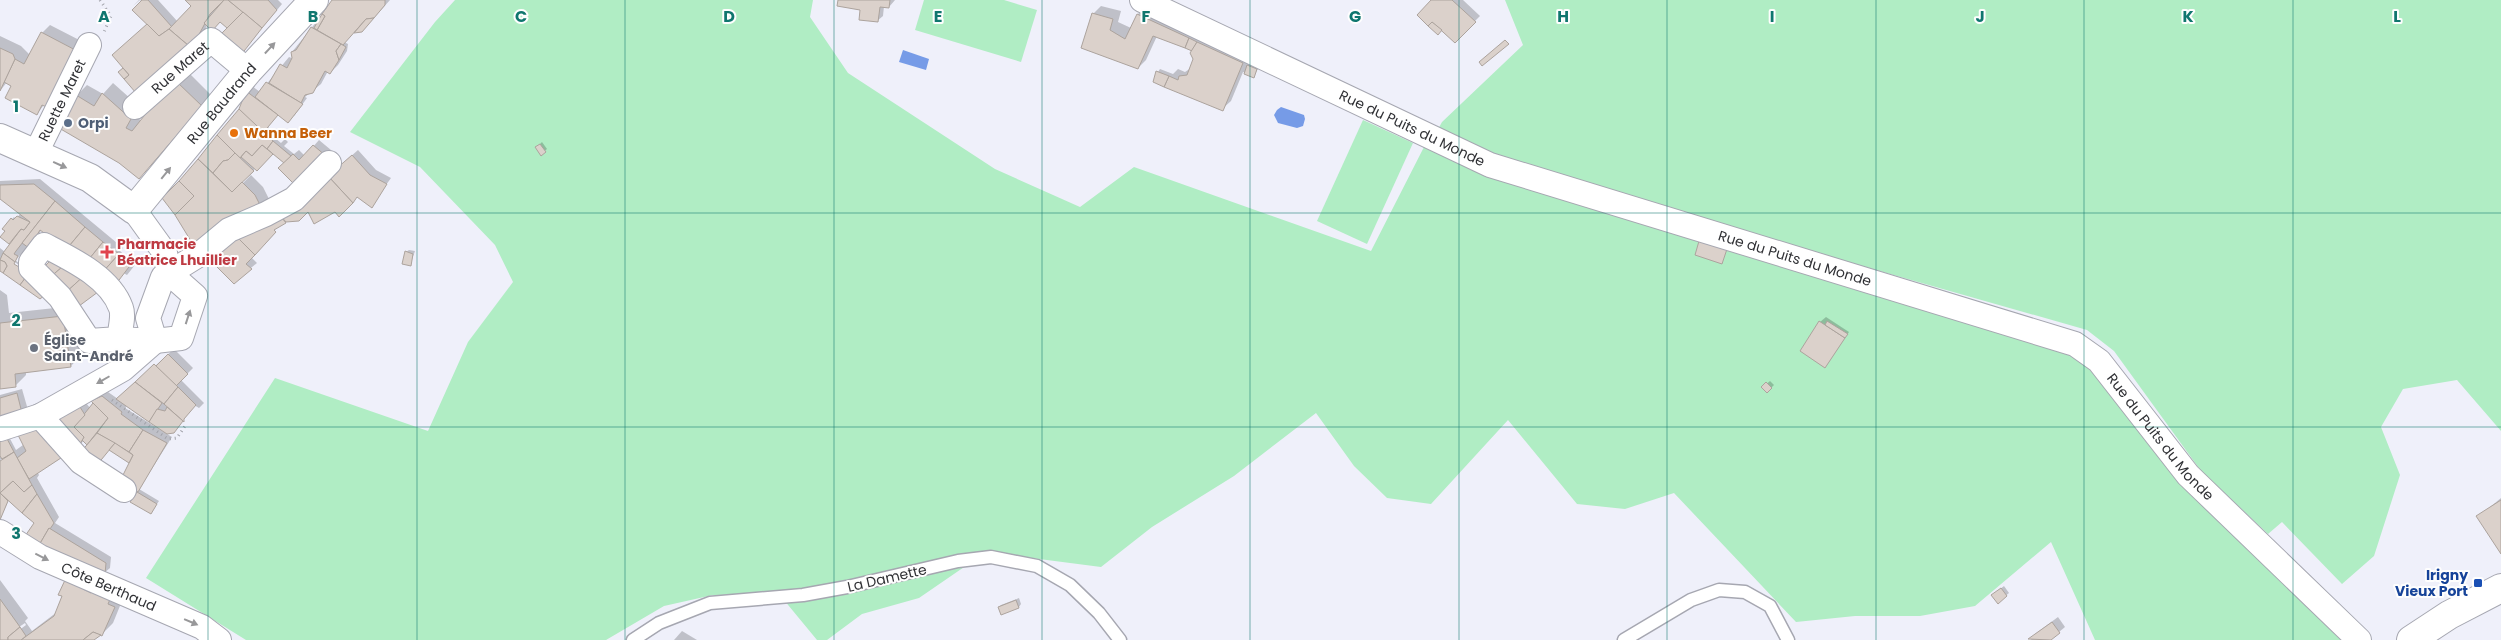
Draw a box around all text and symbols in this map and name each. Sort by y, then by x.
text: A [98,5,110,28]
text: B [308,5,318,28]
text: C [515,5,527,28]
text: D [723,5,735,28]
text: E [934,5,942,28]
text: F [1142,5,1151,28]
text: G [1349,5,1361,28]
text: H [1557,5,1569,28]
text: I [1770,5,1774,28]
text: J [1975,5,1985,28]
text: K [2182,5,2194,28]
text: L [2393,5,2401,28]
street label: Rue Maret [147,37,213,98]
one-way arrow [264,43,276,55]
street label: Ruette Maret [33,56,91,145]
street label: Rue Baudrand [182,58,261,148]
street label: Rue du Puits du Monde [1336,85,1489,171]
text: 1 [13,95,19,118]
place label: Orpi [78,113,109,133]
marker: Orpi [62,117,74,129]
place label: Wanna Beer [244,123,332,143]
marker: Wanna Beer [228,127,240,139]
one-way arrow [53,161,68,169]
one-way arrow [160,167,171,180]
street label: Rue du Puits du Monde [1716,225,1874,291]
place label: Pharmacie Béatrice Lhuillier [117,234,237,270]
marker: Pharmacie Béatrice Lhuillier [101,246,113,258]
text: 2 [11,309,21,332]
one-way arrow [185,309,193,324]
place label: Église Saint-André [44,330,134,366]
marker: Église Saint-André [28,342,40,354]
street label: Rue du Puits du Monde [2102,369,2219,505]
one-way arrow [96,376,109,385]
text: 3 [11,522,21,545]
one-way arrow [35,553,49,561]
street label: Côte Berthaud [58,557,159,616]
street label: La Damette [845,559,929,597]
place label: Irigny Vieux Port [2395,565,2468,601]
marker: Irigny Vieux Port [2472,577,2484,589]
one-way arrow [184,619,198,627]

